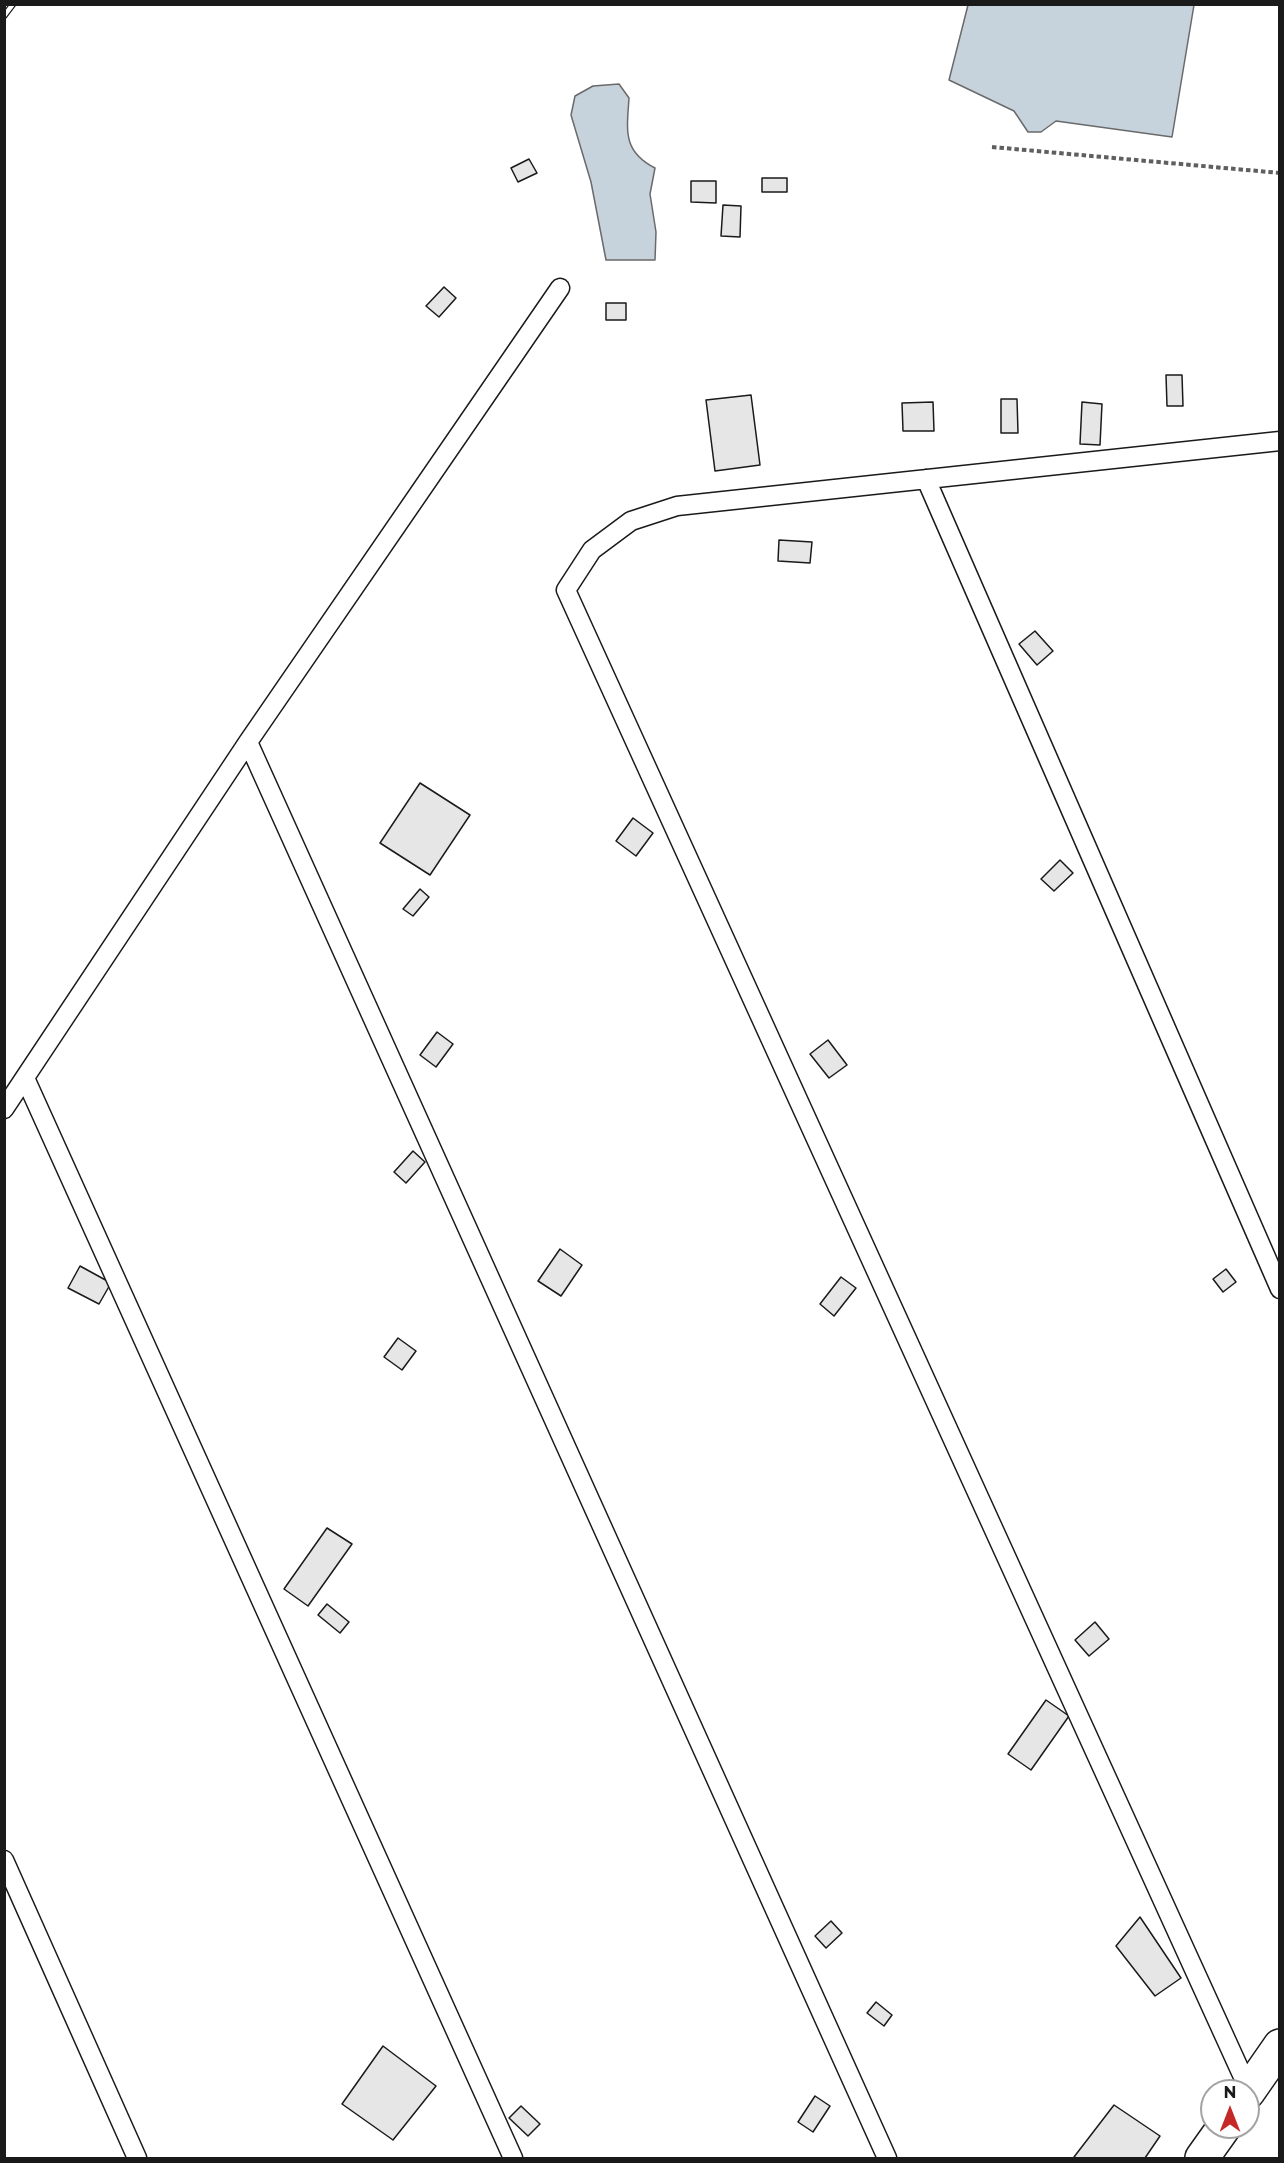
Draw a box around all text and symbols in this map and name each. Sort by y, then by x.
north arrow [1200,2079,1260,2139]
text: N [1224,2083,1236,2102]

